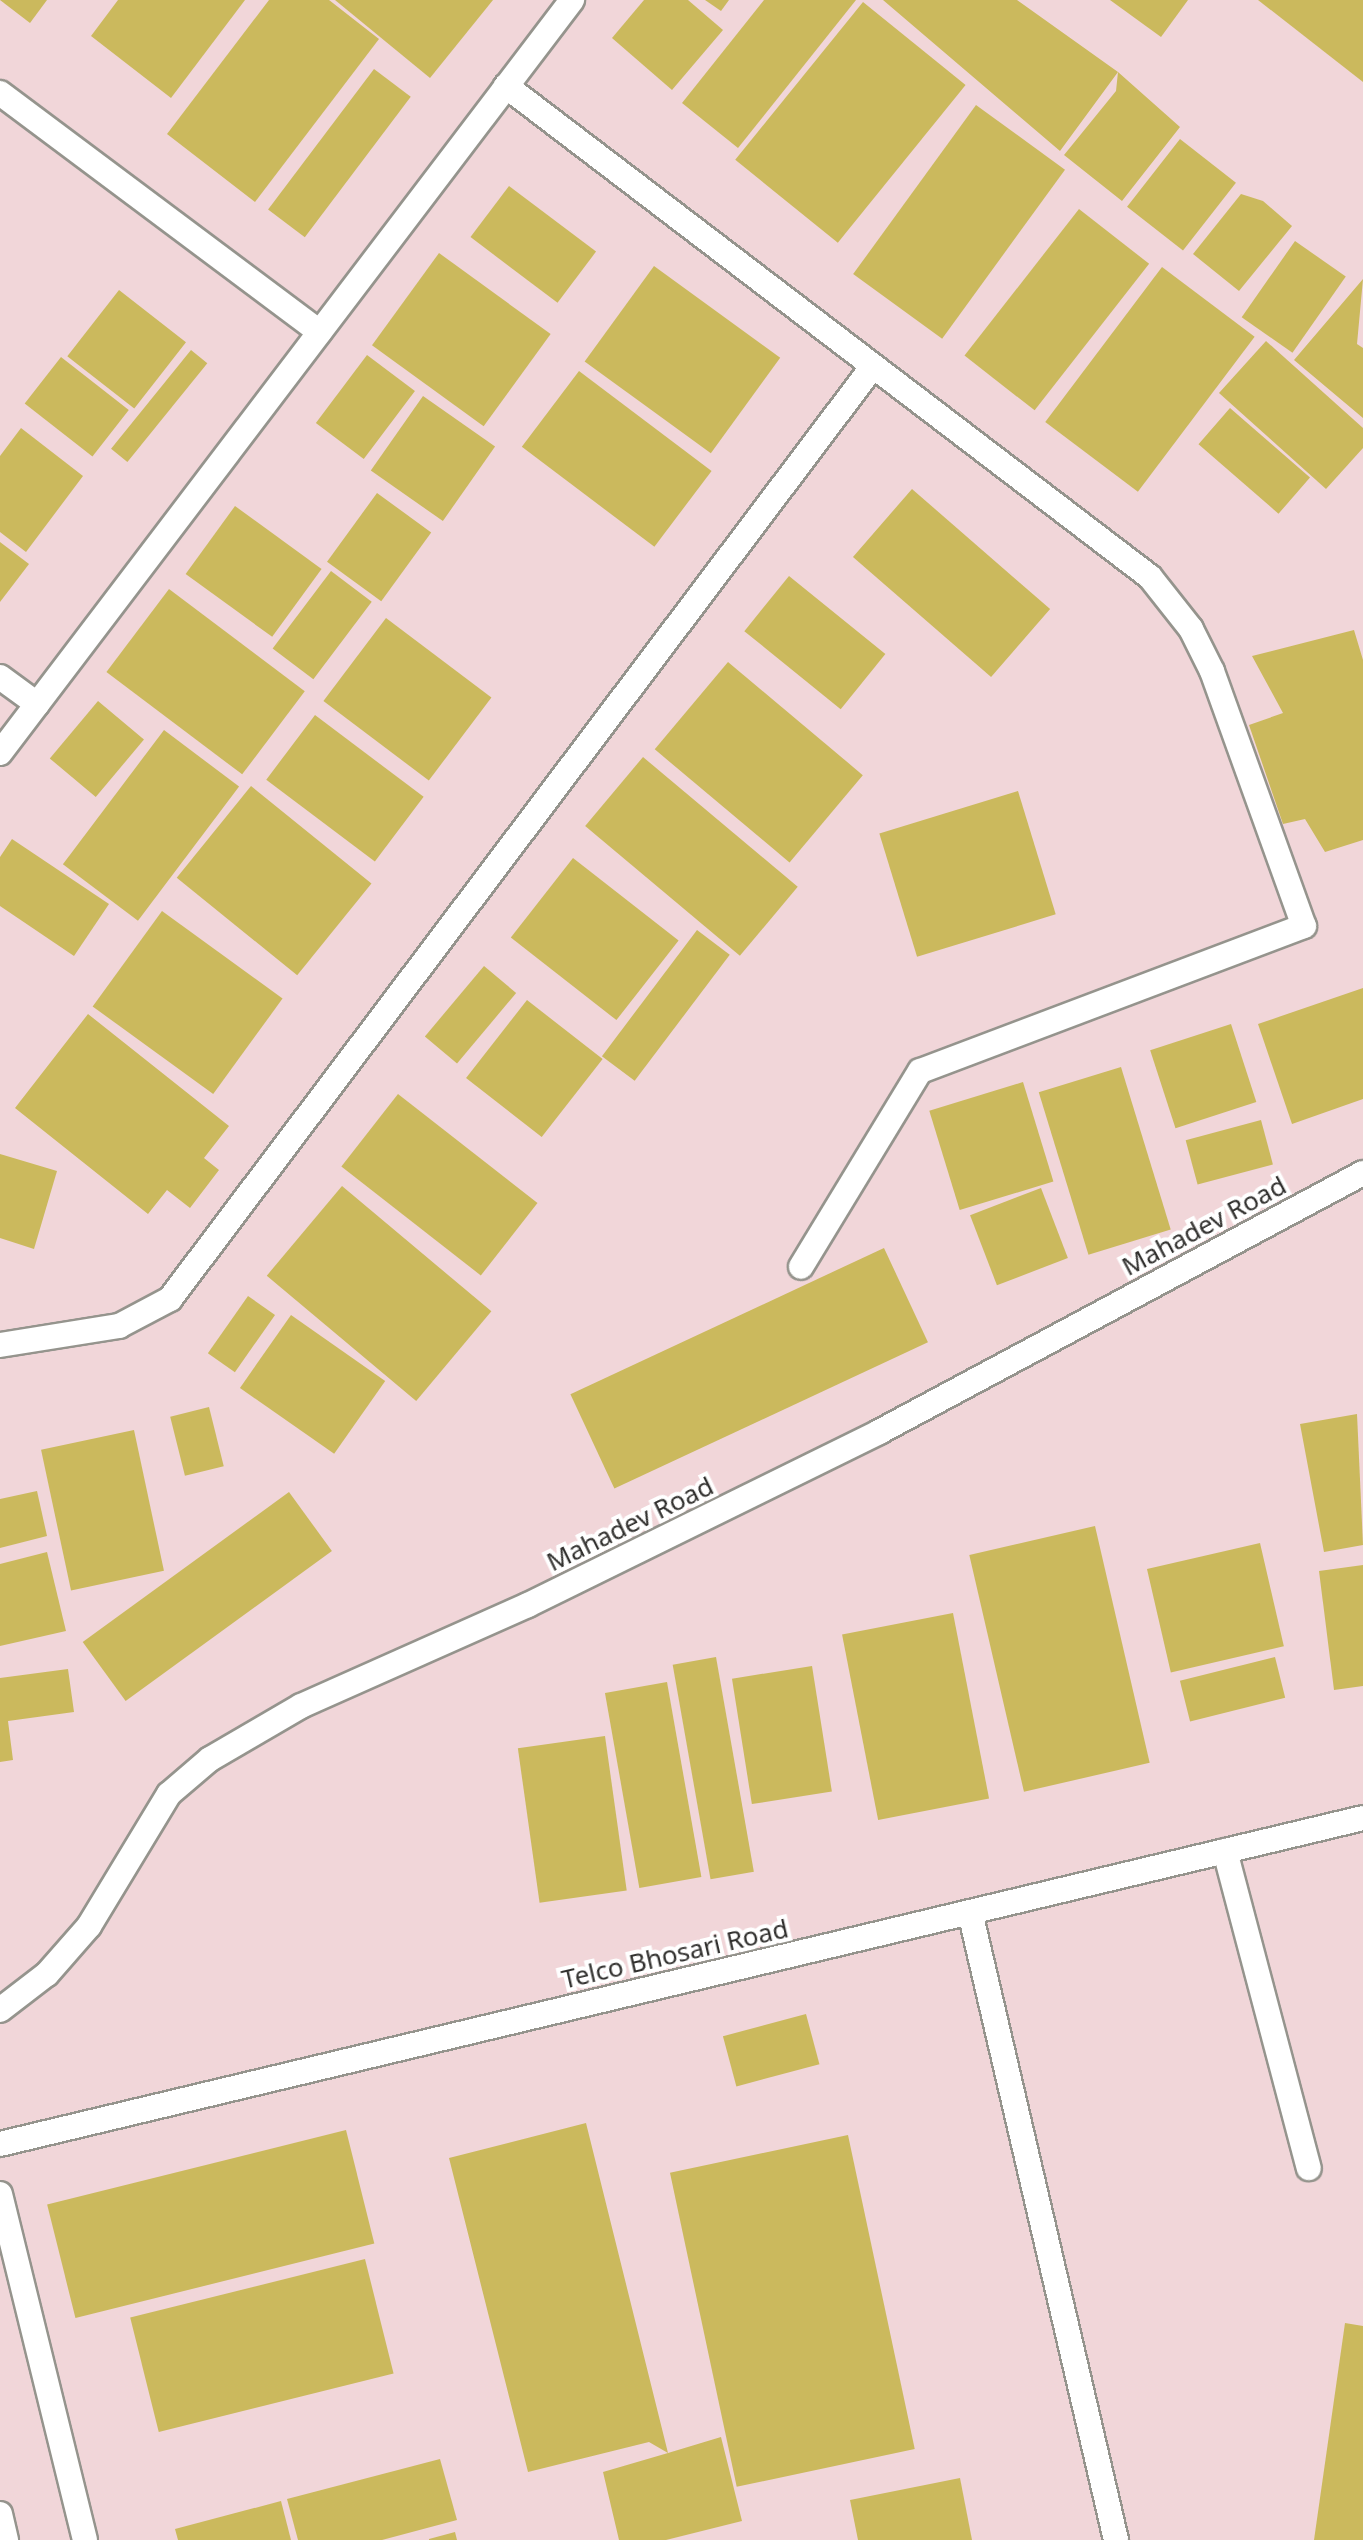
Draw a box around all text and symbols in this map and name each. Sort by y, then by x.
street label: Mahadev Road [1117,1170,1291,1282]
street label: Mahadev Road [542,1470,718,1578]
street label: Telco Bhosari Road [559,1913,791,1995]

